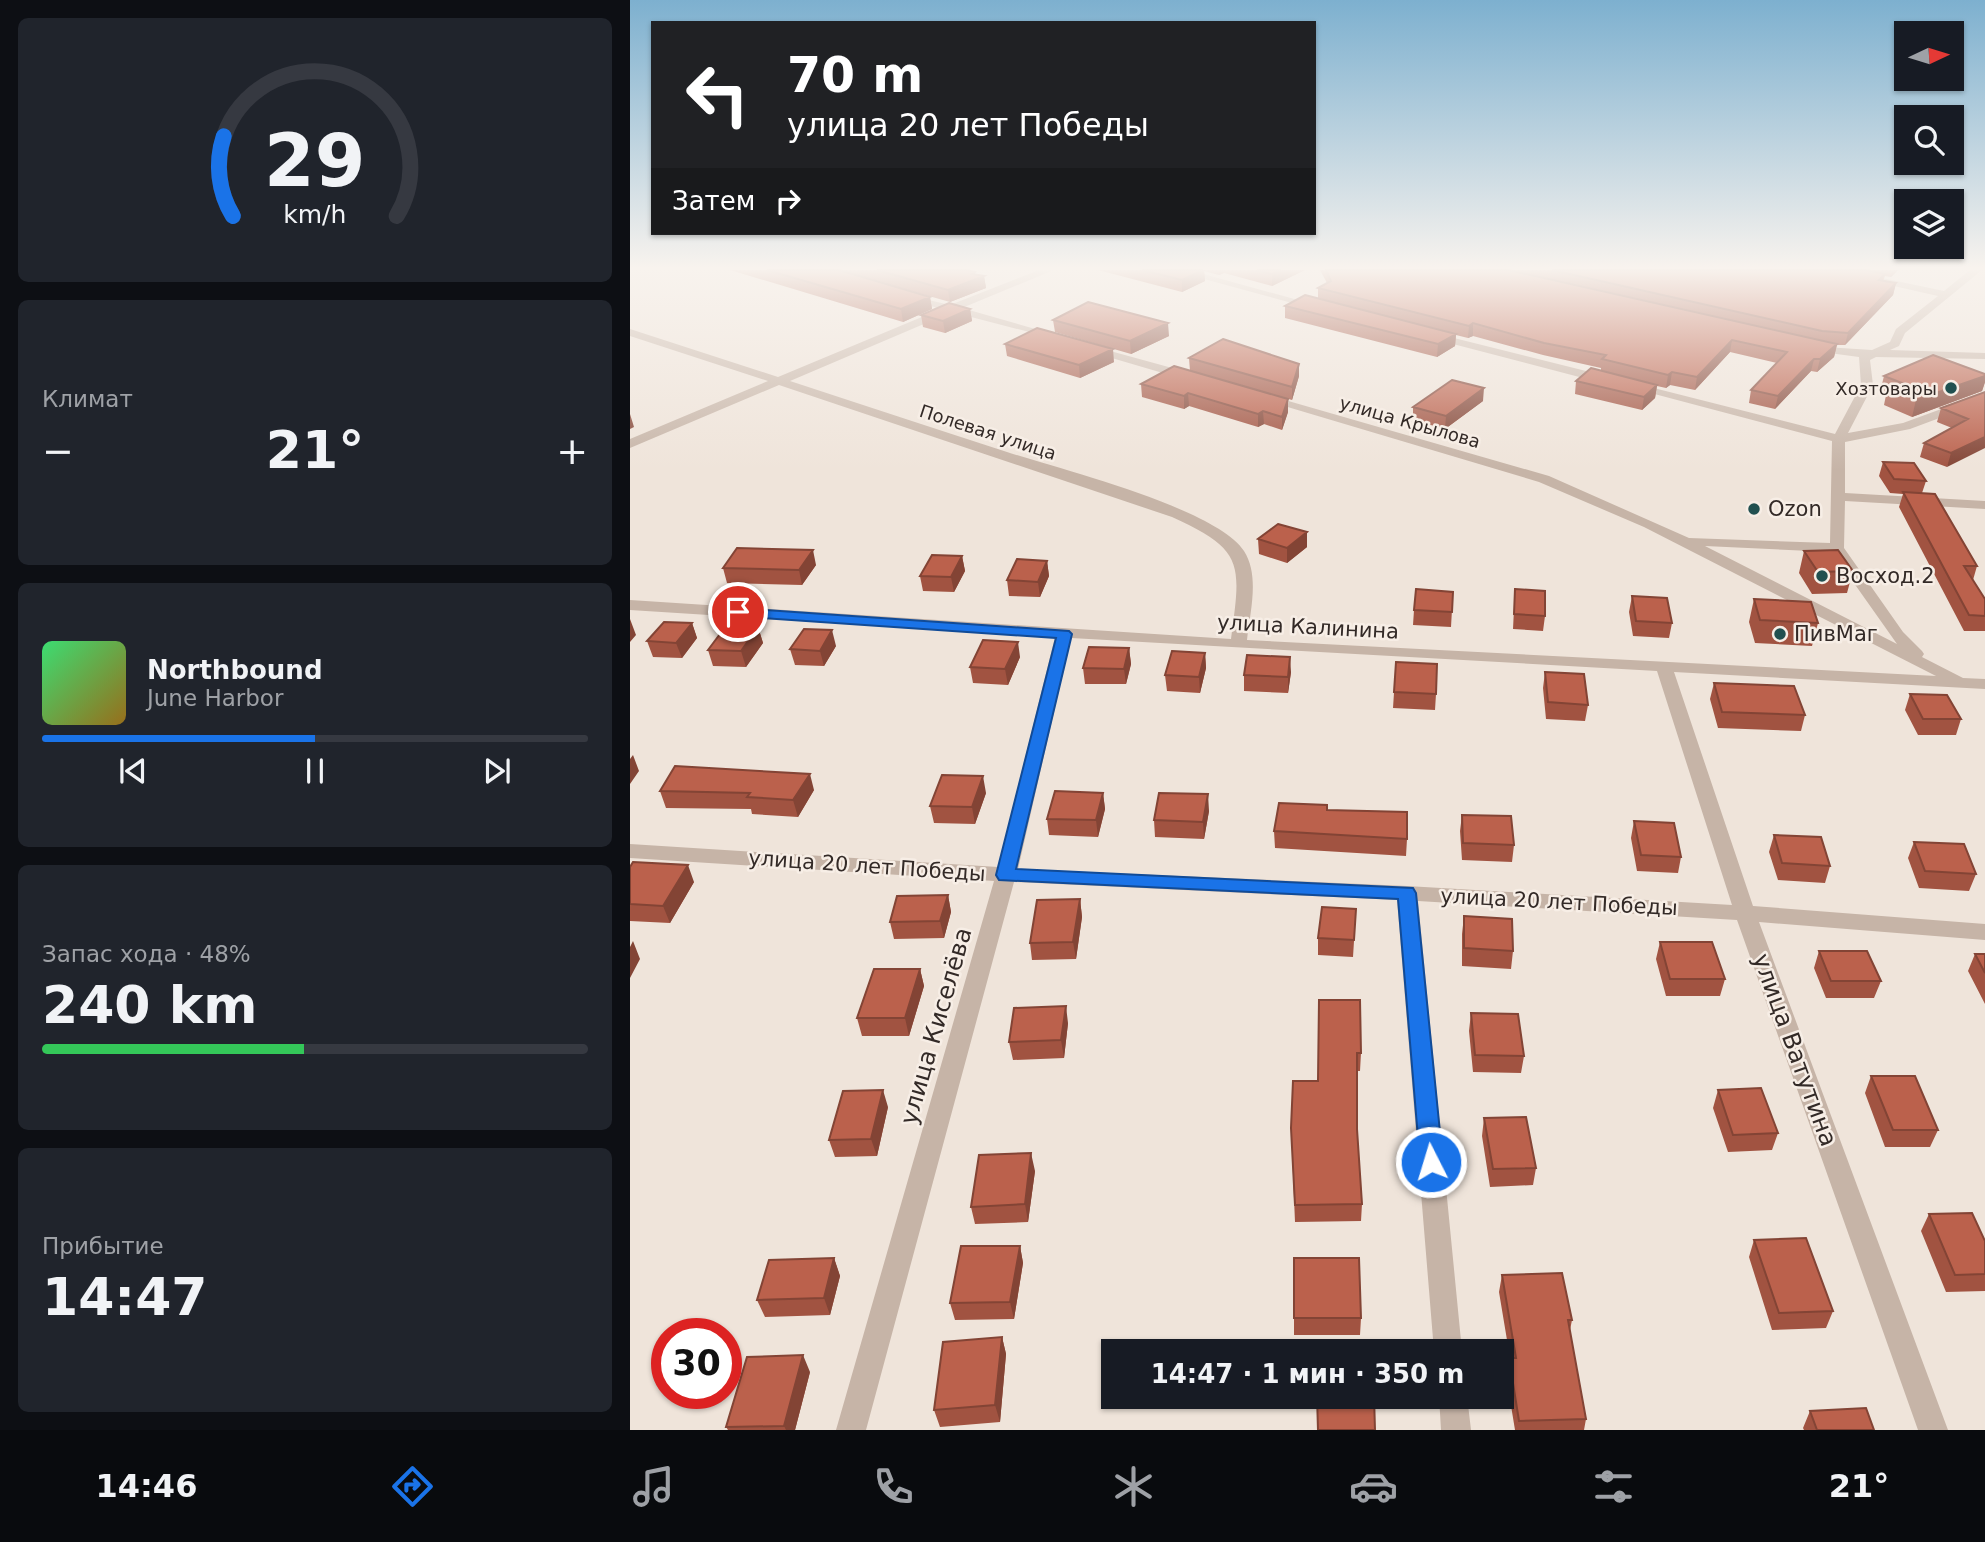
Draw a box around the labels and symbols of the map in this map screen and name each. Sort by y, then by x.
north arrow [1894,21,1964,91]
place label: Хозтовары [1835,378,1937,399]
marker: Хозтовары [1943,380,1959,396]
street label: улица Крылова [1337,392,1483,452]
street label: Полевая улица [917,400,1059,464]
place label: Ozon [1768,497,1822,521]
marker: Ozon [1746,501,1762,517]
place label: Восход.2 [1836,564,1935,588]
marker: Восход.2 [1814,568,1830,584]
pin [708,582,768,642]
street label: улица Калинина [1216,610,1400,644]
place label: ПивМаг [1794,622,1878,646]
marker: ПивМаг [1772,626,1788,642]
street label: улица 20 лет Победы [748,846,986,886]
street label: улица 20 лет Победы [1440,884,1678,920]
street label: улица Киселёва [895,924,977,1128]
street label: улица Ватутина [1747,950,1843,1150]
position arrow [1394,1125,1468,1199]
speed limit sign: 30 [651,1318,742,1409]

